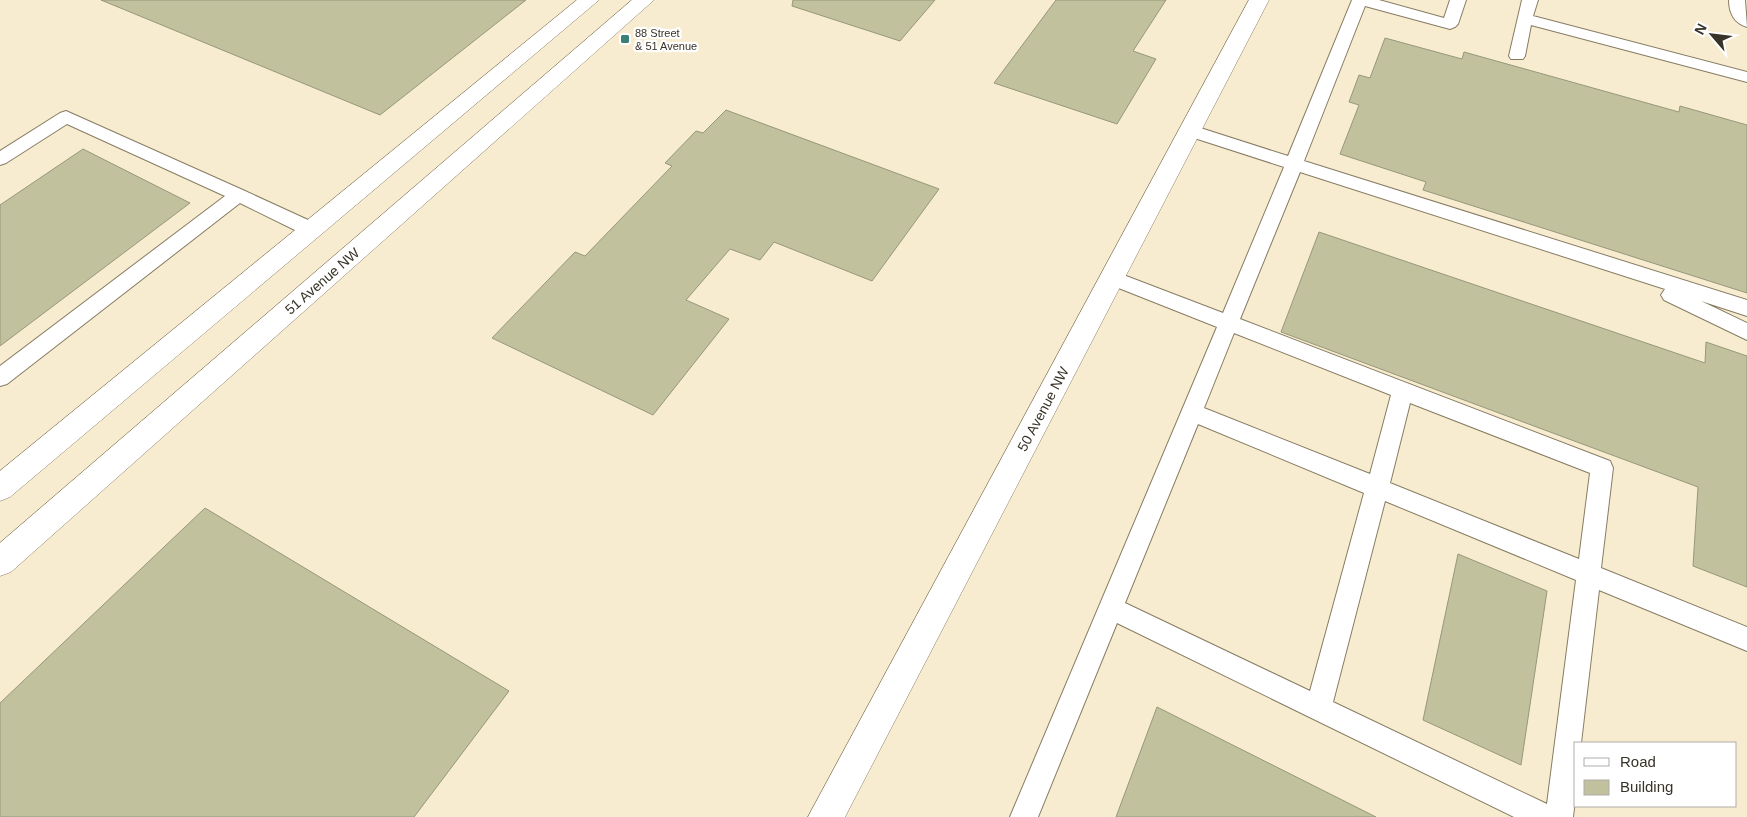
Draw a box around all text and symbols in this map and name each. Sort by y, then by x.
north arrow [1687,10,1737,60]
text: N [1691,21,1710,37]
place label: 88 Street & 51 Avenue [635,27,697,52]
marker: 88 Street & 51 Avenue [619,33,631,45]
street label: 51 Avenue NW [282,244,363,318]
street label: 50 Avenue NW [1014,363,1072,454]
legend [1574,742,1737,807]
text: Road [1620,753,1656,770]
text: Building [1620,778,1673,795]

